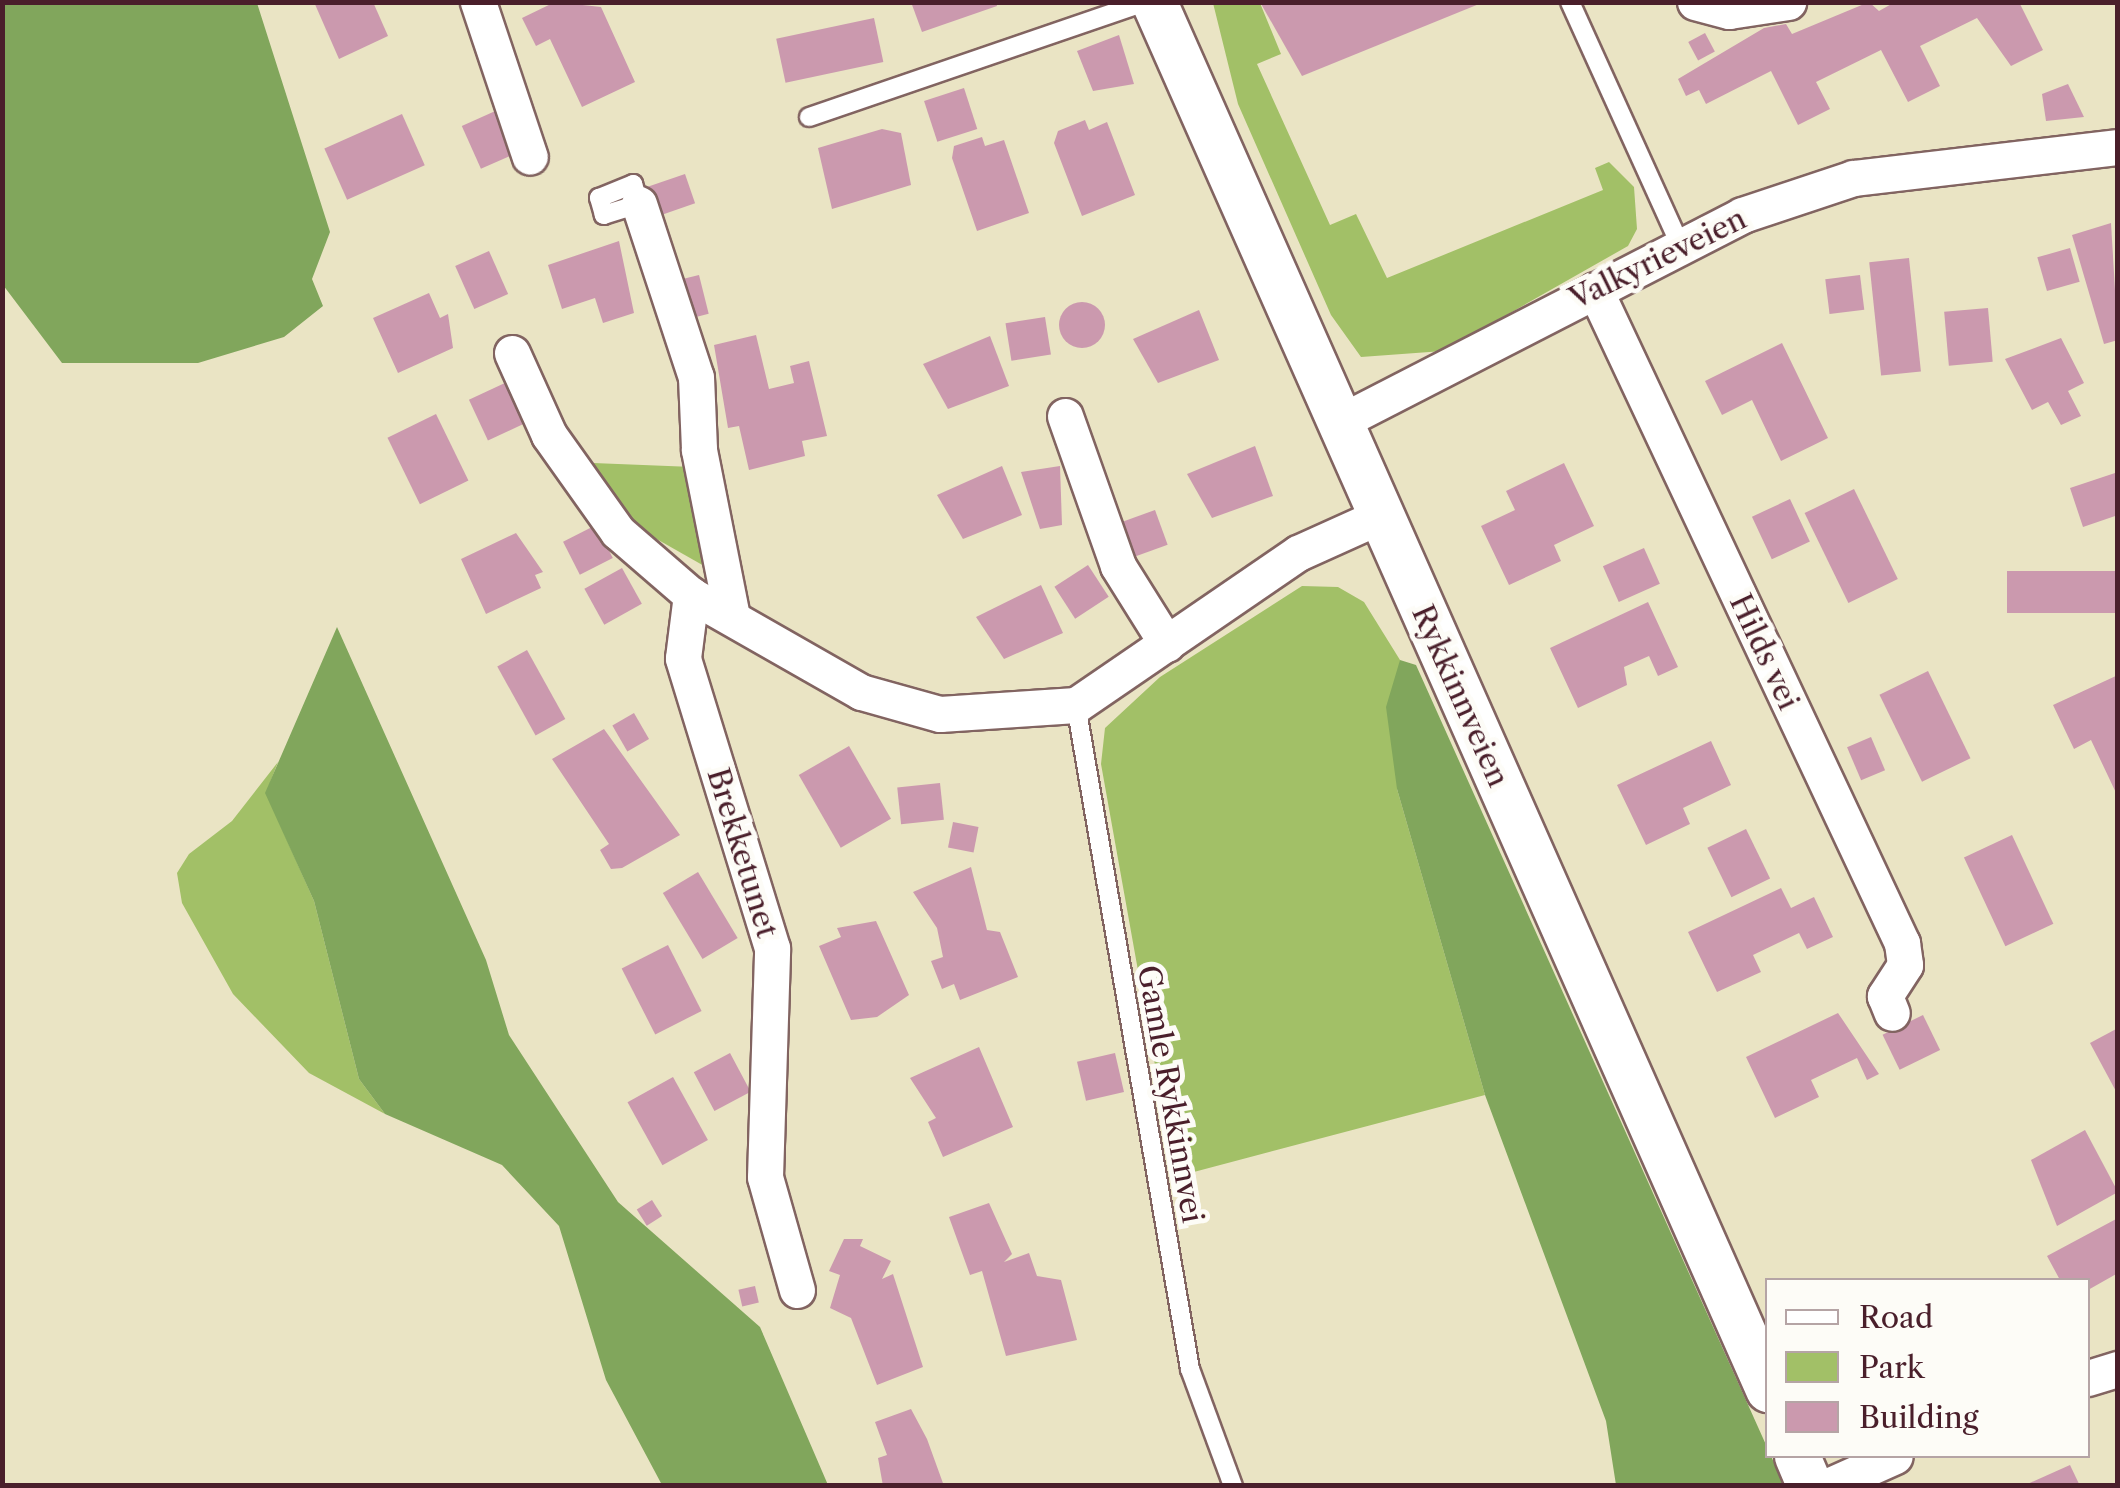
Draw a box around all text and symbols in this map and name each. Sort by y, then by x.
street label: Valkyrieveien [1564,201,1752,317]
street label: Hilds vei [1721,588,1807,716]
street label: Rykkinnveien [1404,600,1516,792]
street label: Brekketunet [699,764,785,942]
street label: Gamle Rykkinnvei [1130,962,1210,1226]
legend [1765,1278,2090,1458]
text: Road [1859,1299,1933,1336]
text: Park [1859,1349,1924,1386]
text: Building [1859,1399,1979,1436]

